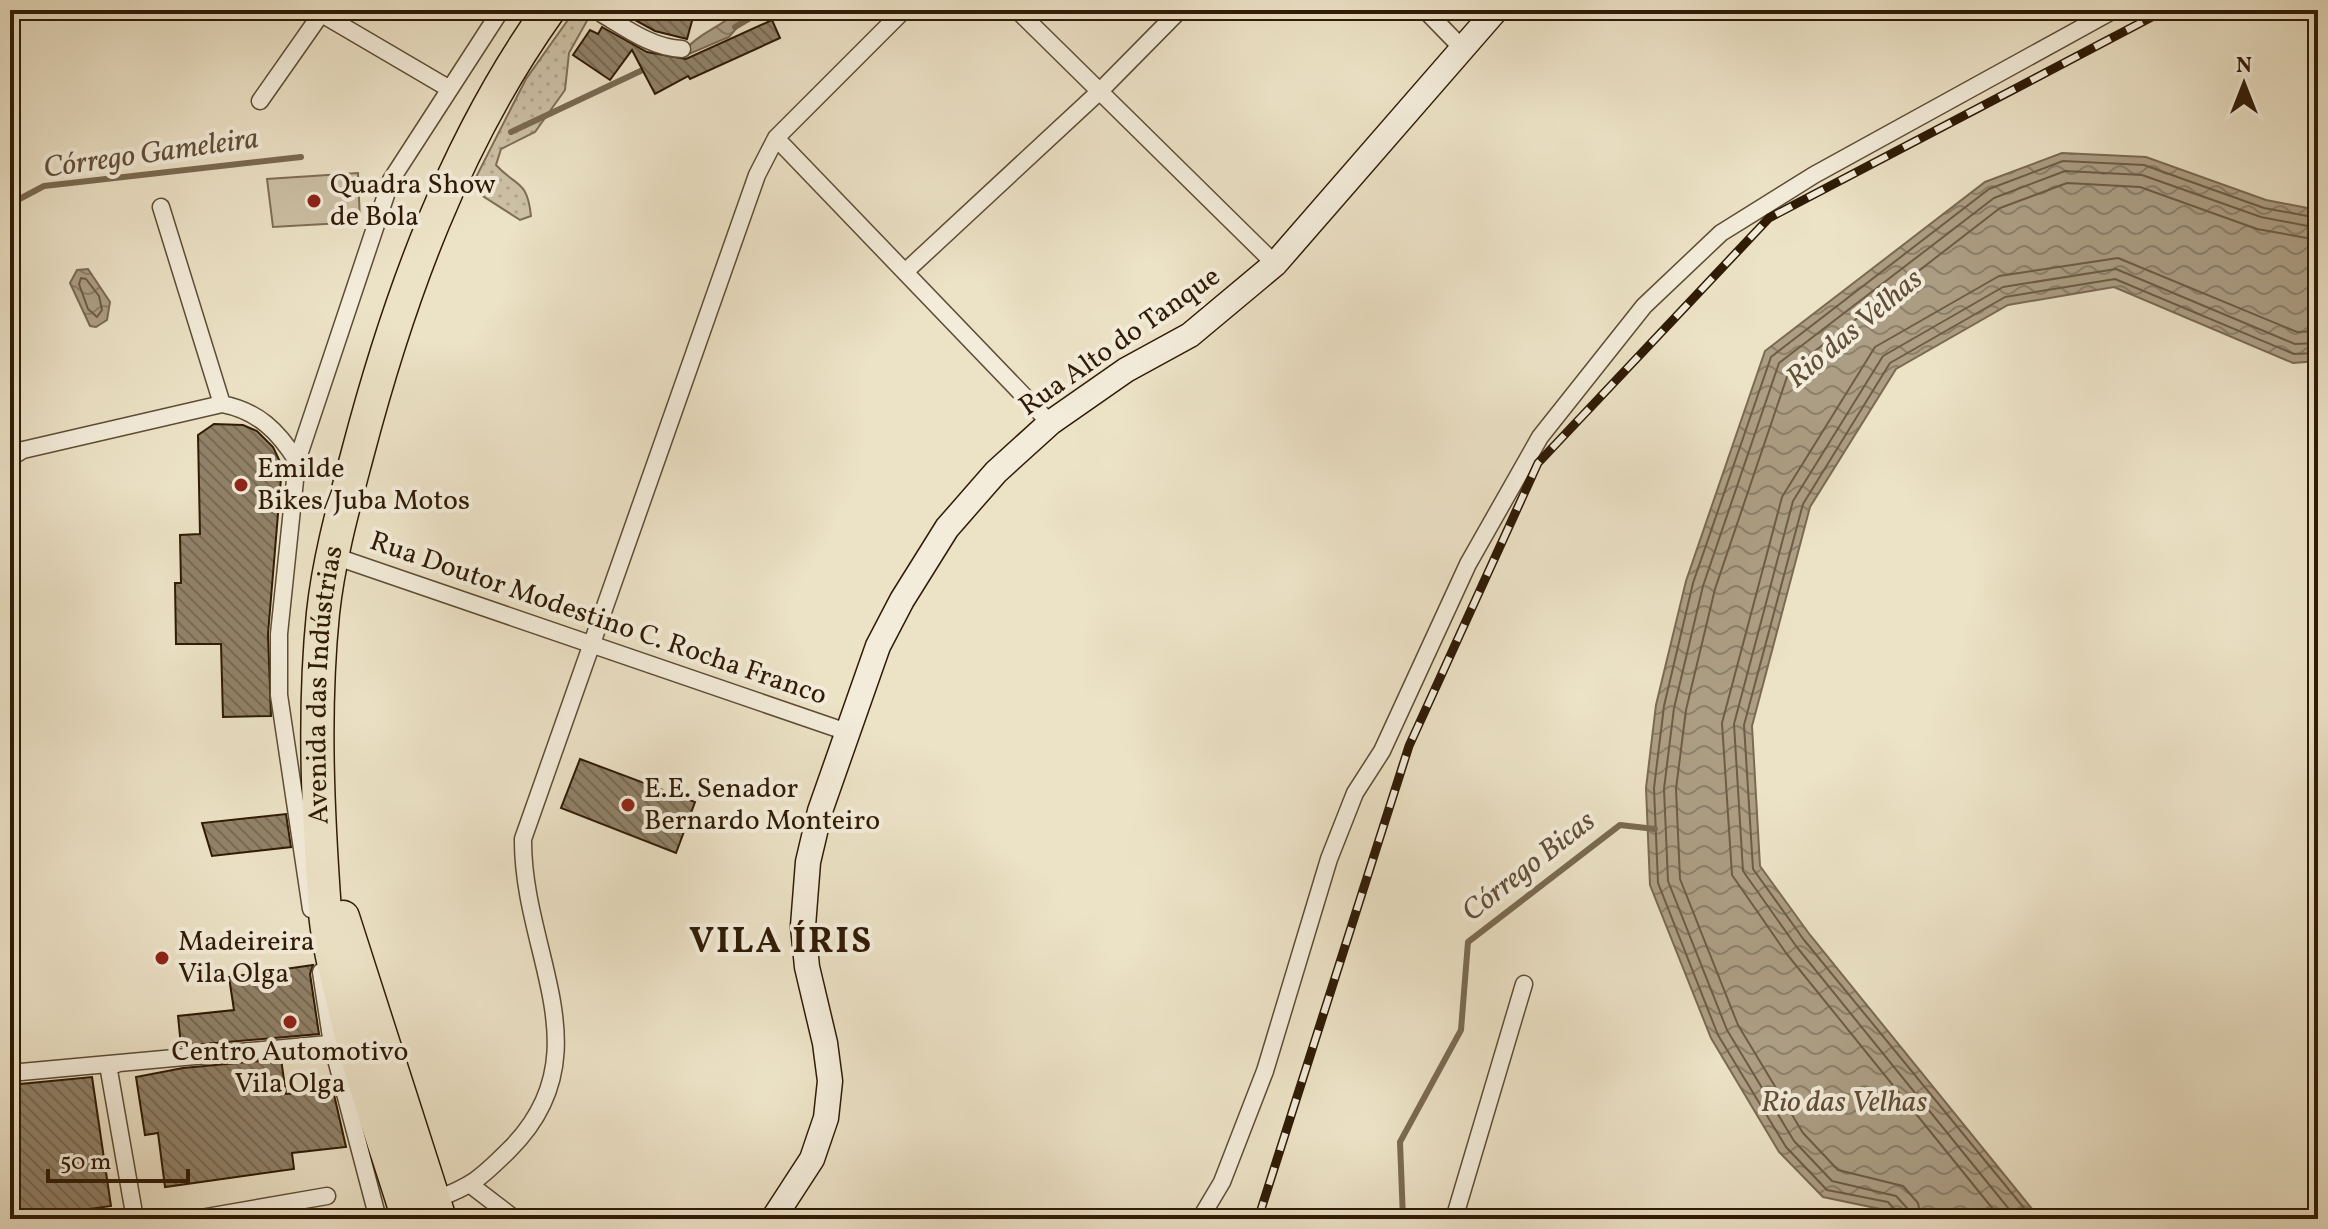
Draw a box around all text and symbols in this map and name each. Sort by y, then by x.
north arrow [2204,44,2284,124]
text: N [2236,51,2252,82]
water label: Córrego Gameleira [41,118,261,190]
place label: Quadra Show de Bola [330,166,496,237]
marker: Quadra Show de Bola [305,192,323,210]
street label: Rua Alto do Tanque [1011,258,1229,426]
water label: Rio das Velhas [1778,259,1932,399]
place label: Emilde Bikes/Juba Motos [257,450,470,521]
marker: Emilde Bikes/Juba Motos [232,476,250,494]
street label: Rua Doutor Modestino C. Rocha Franco [364,522,832,716]
street label: Avenida das Indústrias [298,542,353,825]
place label: E.E. Senador Bernardo Monteiro [644,770,880,841]
marker: E.E. Senador Bernardo Monteiro [619,796,637,814]
water label: Córrego Bicas [1453,801,1605,933]
district label: VILA ÍRIS [689,918,873,968]
place label: Madeireira Vila Olga [178,923,315,994]
marker: Madeireira Vila Olga [153,949,171,967]
marker: Centro Automotivo Vila Olga [281,1013,299,1031]
place label: Centro Automotivo Vila Olga [171,1033,409,1104]
water label: Rio das Velhas [1761,1082,1927,1124]
scale bar [48,1133,188,1183]
text: 50 m [60,1146,112,1180]

